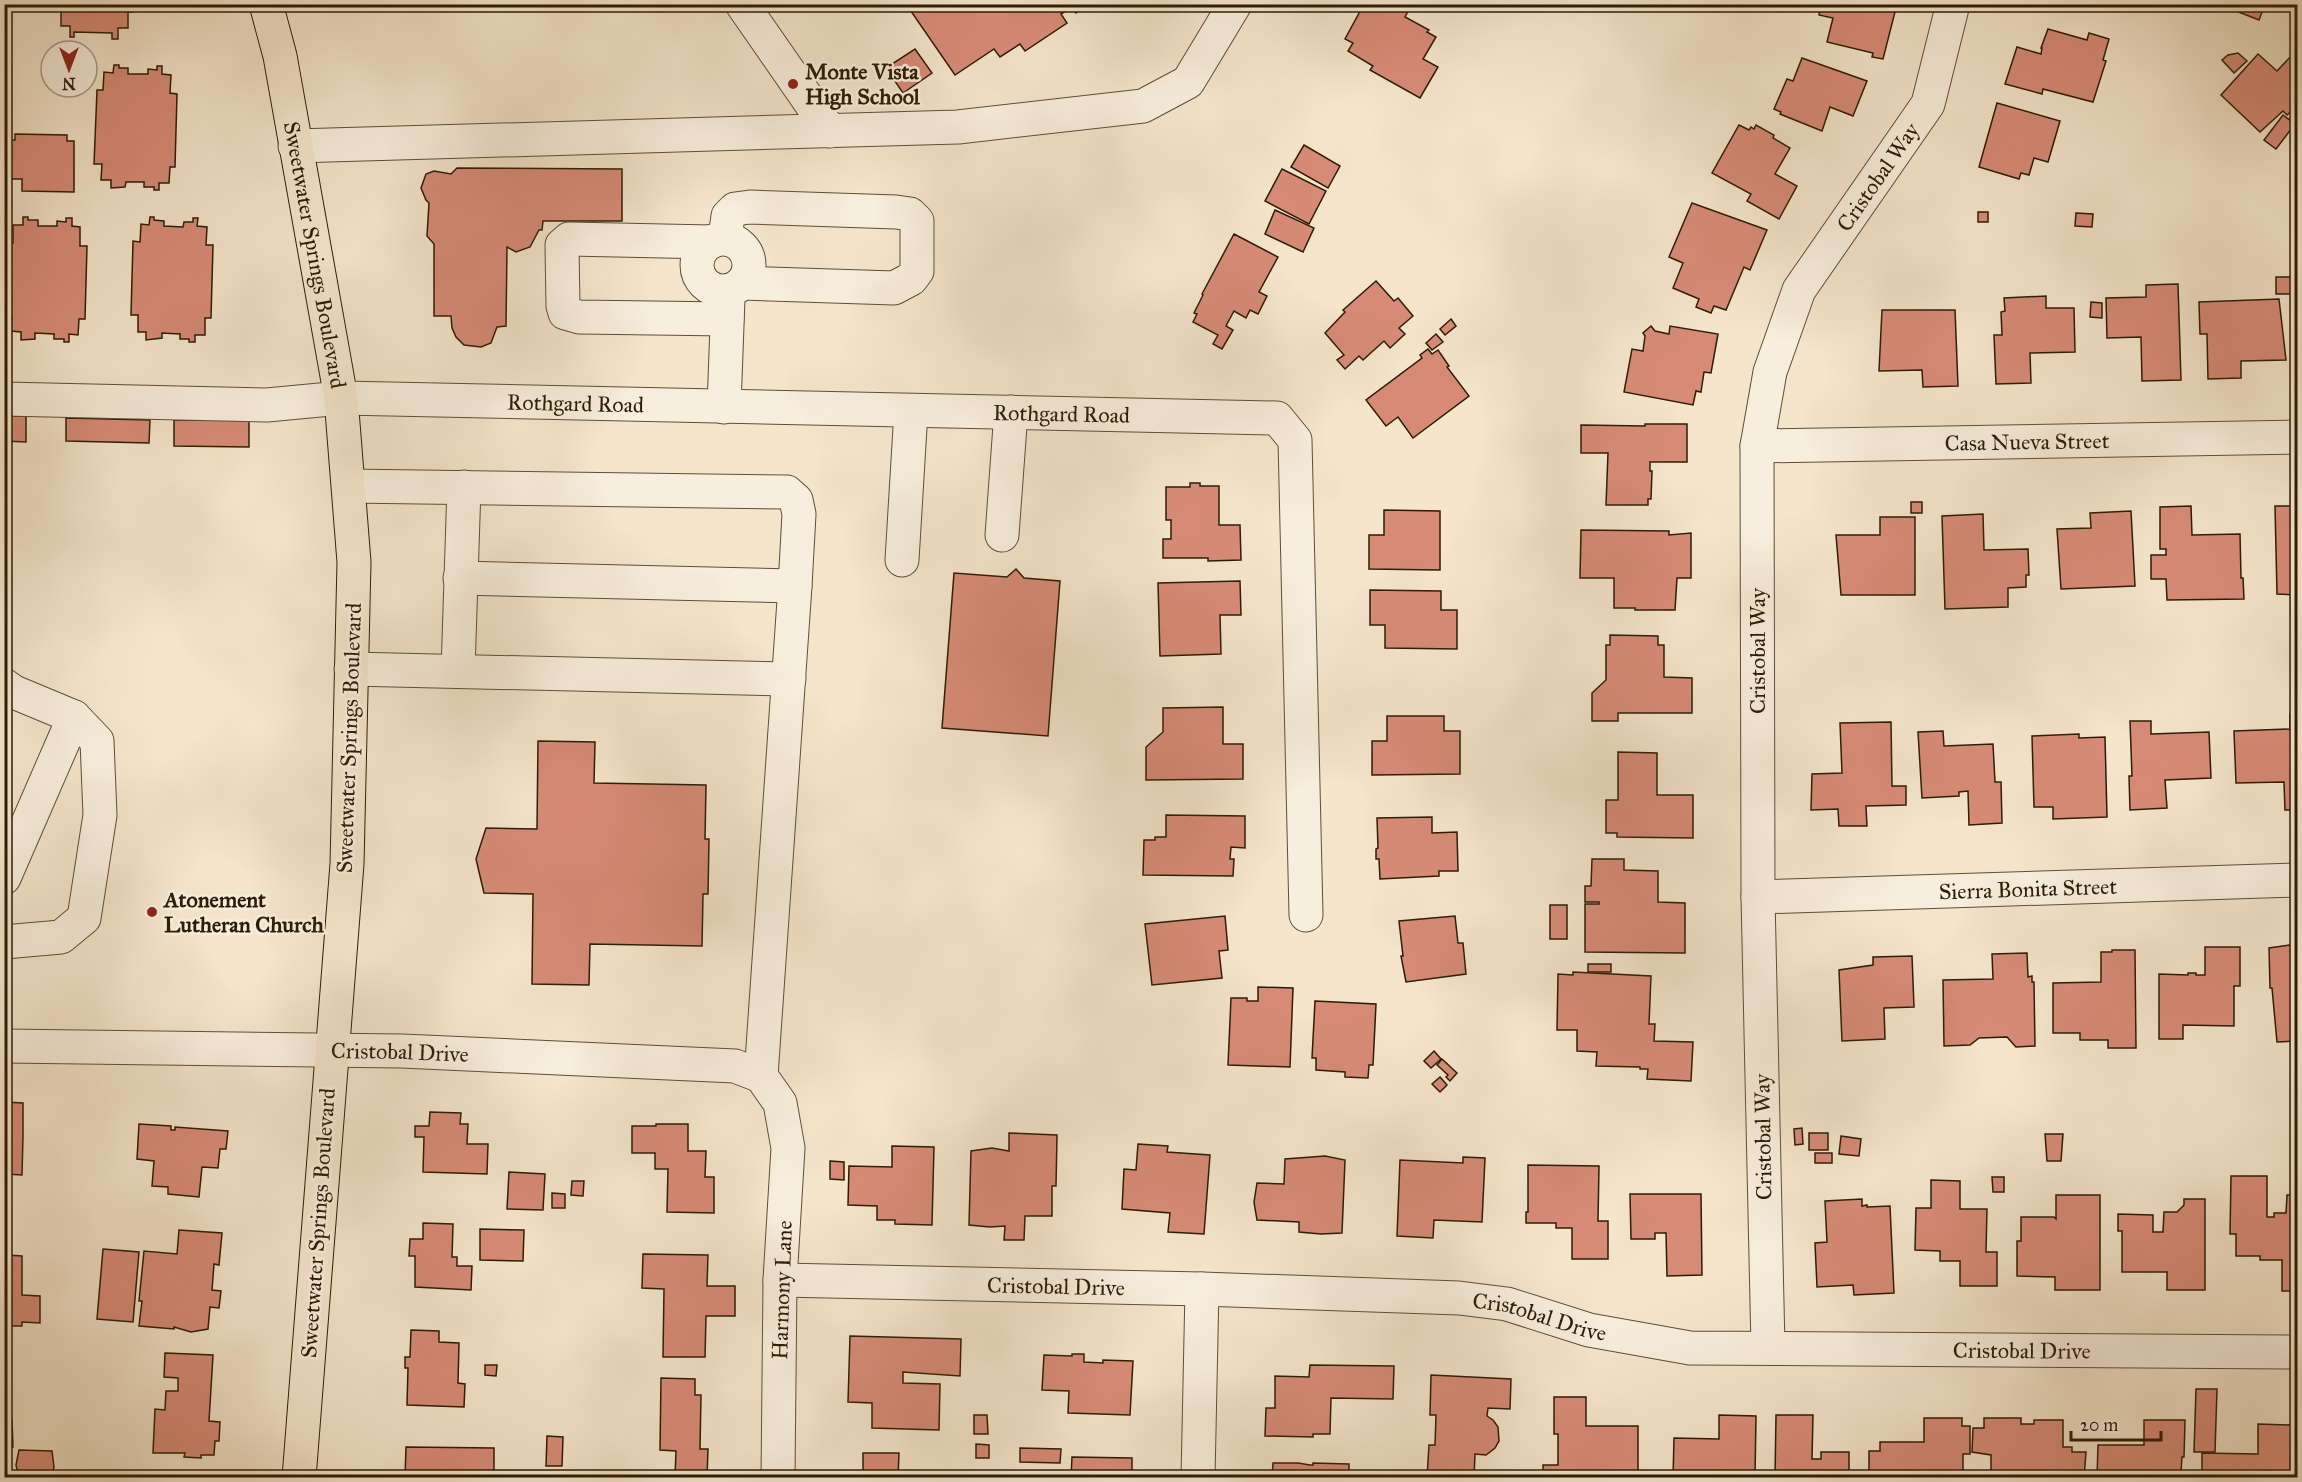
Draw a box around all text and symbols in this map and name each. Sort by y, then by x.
north arrow [39,39,99,99]
place label: Monte Vista High School [805,58,921,110]
text: N [62,74,76,93]
marker: Monte Vista High School [786,77,800,91]
street label: Cristobal Way [1830,117,1925,236]
street label: Sweetwater Springs Boulevard [278,119,353,391]
street label: Rothgard Road [507,388,644,418]
street label: Rothgard Road [993,398,1130,428]
street label: Casa Nueva Street [1944,427,2110,456]
street label: Cristobal Way [1744,587,1771,714]
street label: Sweetwater Springs Boulevard [331,602,367,874]
street label: Sierra Bonita Street [1938,872,2118,905]
place label: Atonement Lutheran Church [162,886,325,938]
marker: Atonement Lutheran Church [145,905,159,919]
street label: Cristobal Drive [331,1037,470,1067]
street label: Cristobal Way [1748,1073,1778,1200]
street label: Sweetwater Springs Boulevard [295,1087,341,1359]
street label: Harmony Lane [766,1220,798,1360]
street label: Cristobal Drive [987,1271,1125,1301]
street label: Cristobal Drive [1471,1286,1608,1346]
street label: Cristobal Drive [1953,1336,2091,1364]
scale bar [2071,1404,2161,1442]
text: 20 m [2080,1414,2118,1436]

